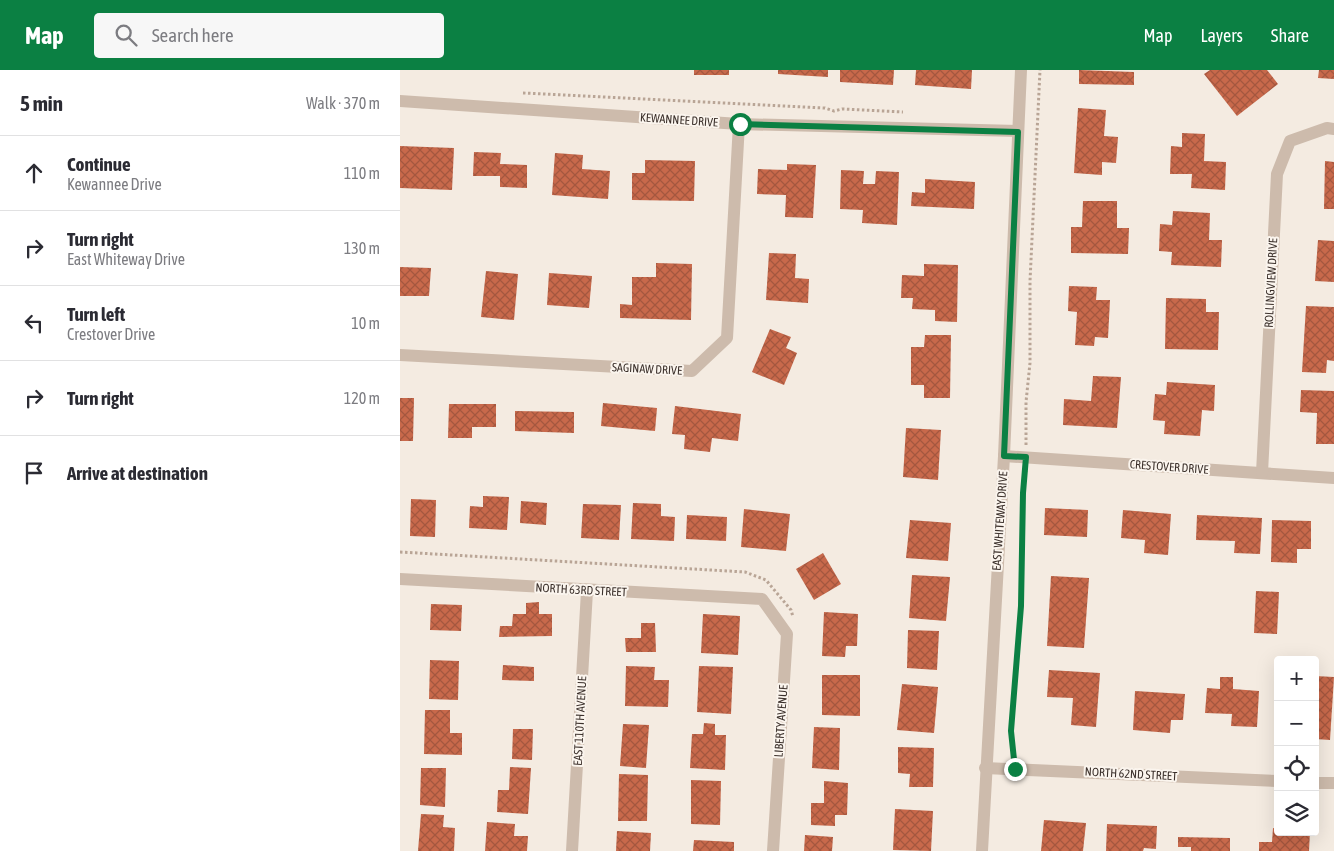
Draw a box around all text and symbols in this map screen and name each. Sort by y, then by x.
search box [94,13,444,58]
icon: search [112,21,140,49]
text: Map [25,22,64,49]
text: Search here [152,24,234,46]
text: Map [1143,25,1172,46]
text: Layers [1200,25,1243,46]
text: Share [1271,25,1309,46]
text: 5 min [20,91,63,115]
text: Walk · 370 m [306,94,380,112]
street label: KEWANNEE DRIVE [640,110,718,130]
route start [729,113,752,136]
text: Continue [67,153,131,175]
icon: ahead [20,159,48,187]
text: 110 m [344,164,380,182]
text: Kewannee Drive [67,175,162,193]
text: Turn right [67,228,134,250]
icon: right [20,234,48,262]
street label: ROLLINGVIEW DRIVE [1262,238,1280,328]
text: 130 m [344,239,380,257]
text: East Whiteway Drive [67,250,185,268]
text: Turn left [67,303,125,325]
icon: left [20,309,48,337]
text: 10 m [351,314,380,332]
text: Crestover Drive [67,325,155,343]
street label: SAGINAW DRIVE [612,360,682,378]
icon: right [20,384,48,412]
text: Turn right [67,387,134,409]
text: 120 m [344,389,380,407]
street label: CRESTOVER DRIVE [1129,457,1209,477]
icon: arrive [20,459,48,487]
text: Arrive at destination [67,462,208,484]
street label: EAST WHITEWAY DRIVE [990,471,1010,571]
street label: NORTH 63RD STREET [535,581,628,599]
map controls [1274,656,1319,836]
button: + [1274,656,1319,701]
street label: EAST 110TH AVENUE [571,676,589,766]
street label: LIBERTY AVENUE [771,684,791,758]
button: − [1274,701,1319,746]
button: locate [1274,746,1319,791]
route end [1004,758,1027,781]
street label: NORTH 62ND STREET [1084,765,1178,783]
button: layers [1274,791,1319,836]

